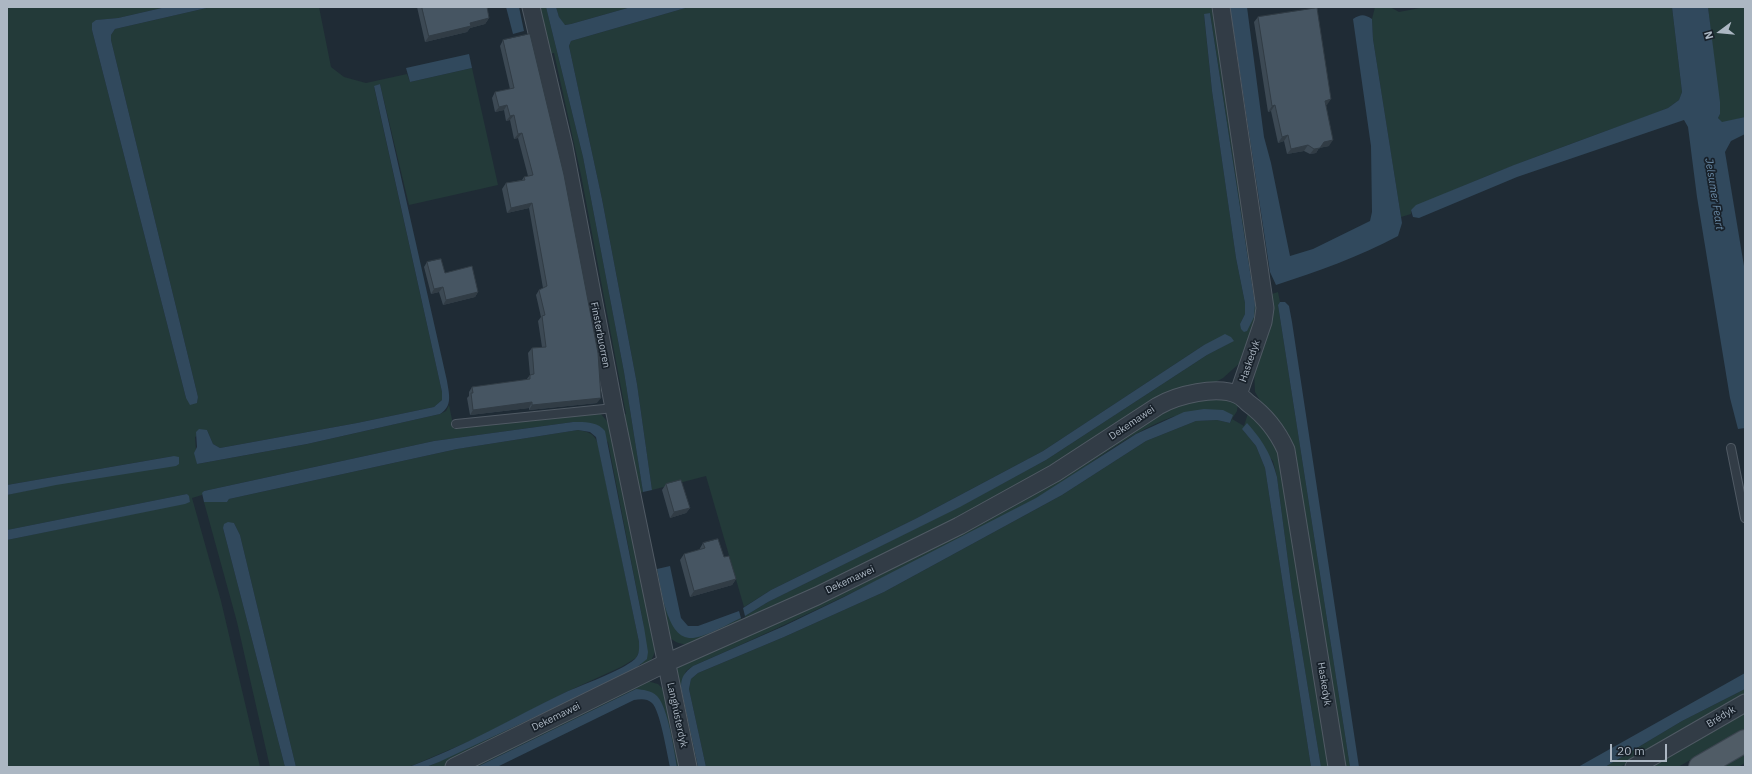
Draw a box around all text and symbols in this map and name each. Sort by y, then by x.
north arrow [1700,12,1740,52]
text: N [1701,30,1716,41]
water label: Jelsumer Feart [1702,157,1726,231]
street label: Finsterbuorren [588,301,612,369]
street label: Haskedyk [1237,338,1263,384]
street label: Dekemawei [1107,403,1157,443]
street label: Dekemawei [824,563,876,597]
street label: Haskedyk [1315,661,1333,707]
street label: Langhústerdyk [664,681,690,749]
street label: Dekemawei [530,700,582,734]
street label: Brédyk [1704,704,1738,730]
scale bar [1612,736,1669,762]
text: 20 m [1617,743,1645,758]

